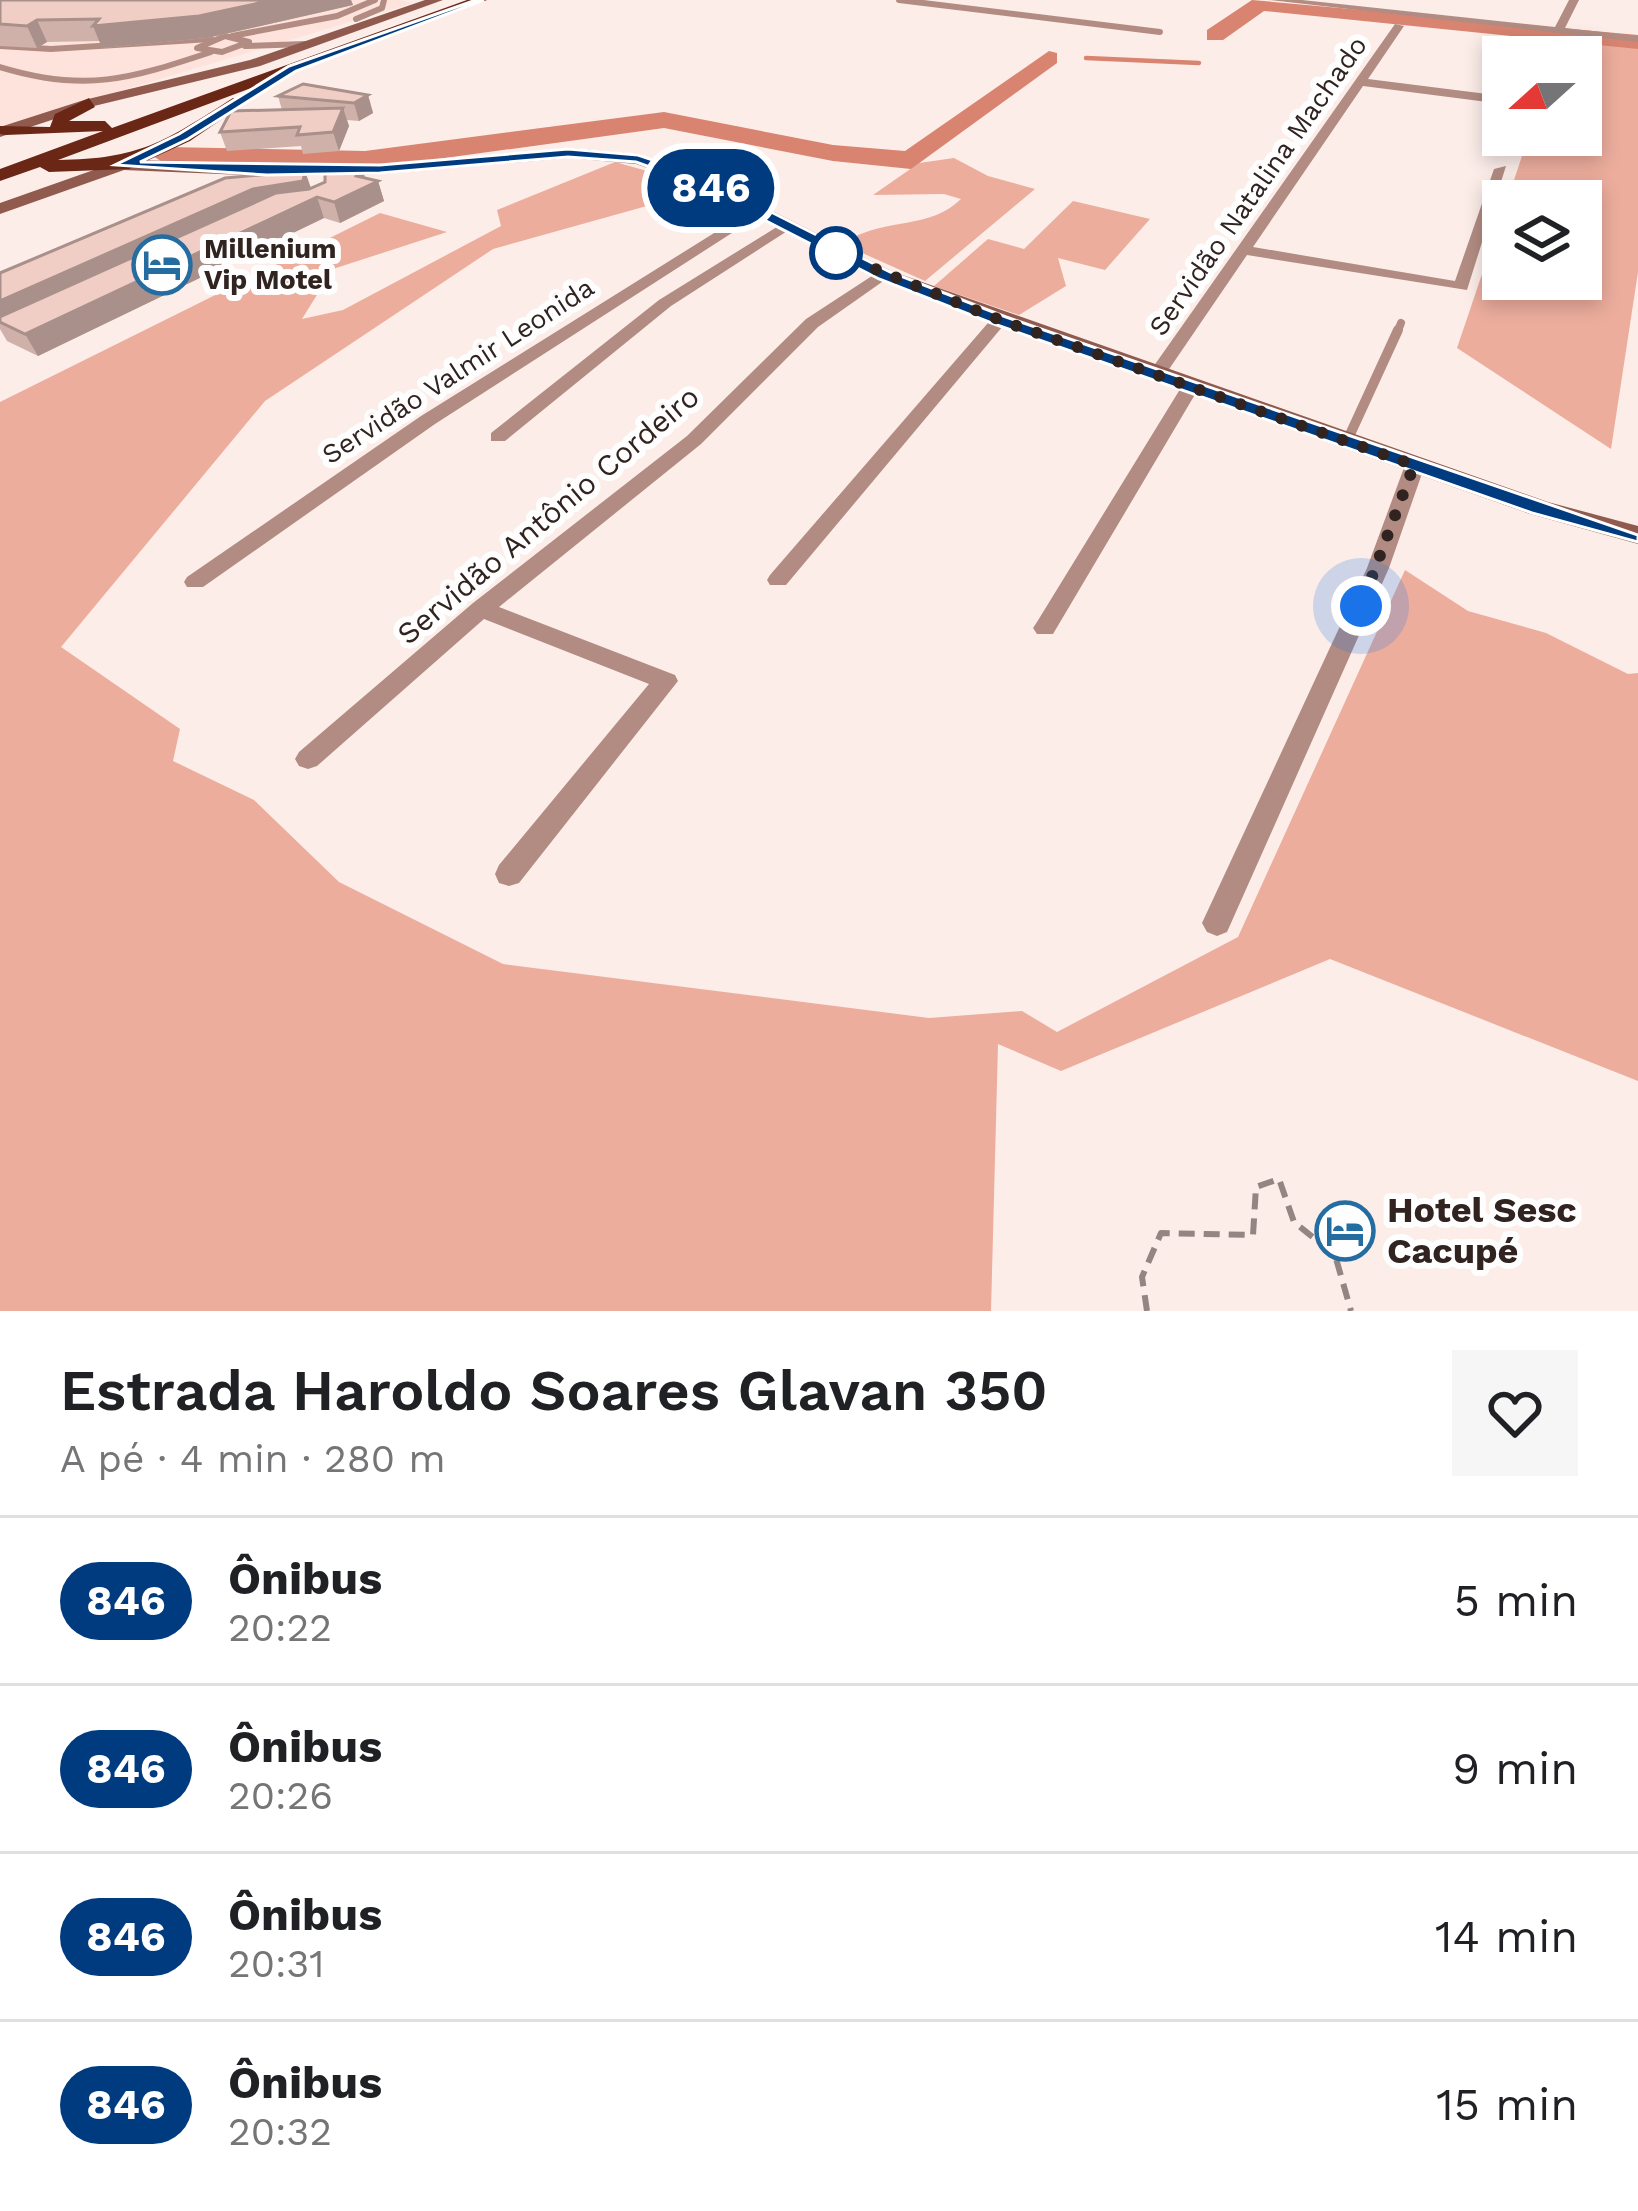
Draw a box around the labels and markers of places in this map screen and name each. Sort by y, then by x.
unlabelled marker [811,228,861,278]
place label: Millenium Vip Motel [204,233,336,296]
hotel icon: Millenium Vip Motel [131,234,193,296]
place label: Hotel Sesc Cacupé [1387,1189,1577,1272]
hotel icon: Hotel Sesc Cacupé [1314,1200,1376,1262]

